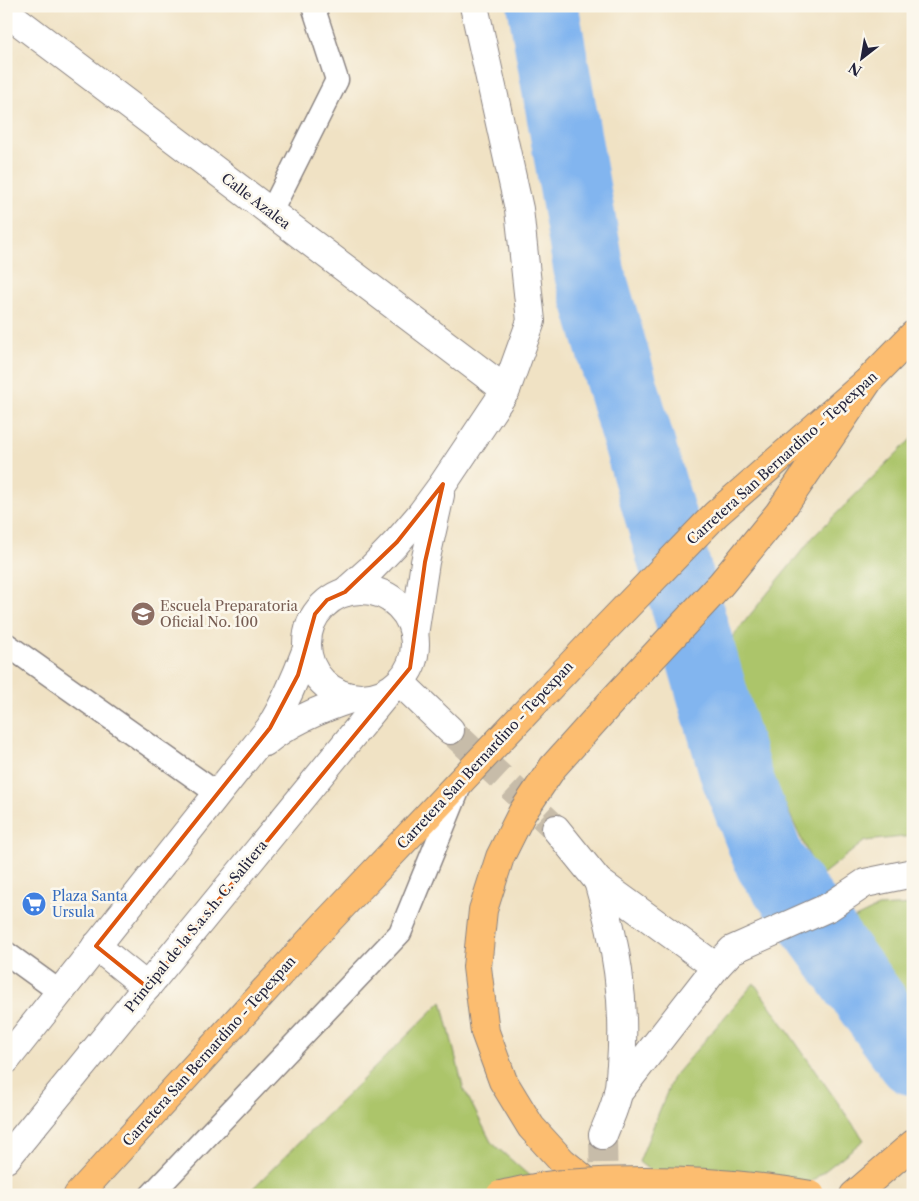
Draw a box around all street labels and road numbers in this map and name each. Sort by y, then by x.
street label: Calle Azalea [218,169,295,233]
street label: Carretera San Bernardino - Tepexpan [683,367,881,548]
street label: Carretera San Bernardino - Tepexpan [393,657,577,853]
street label: Principal de la S.a.s.h. C. Salitera [121,836,271,1016]
street label: Carretera San Bernardino - Tepexpan [119,952,300,1150]

